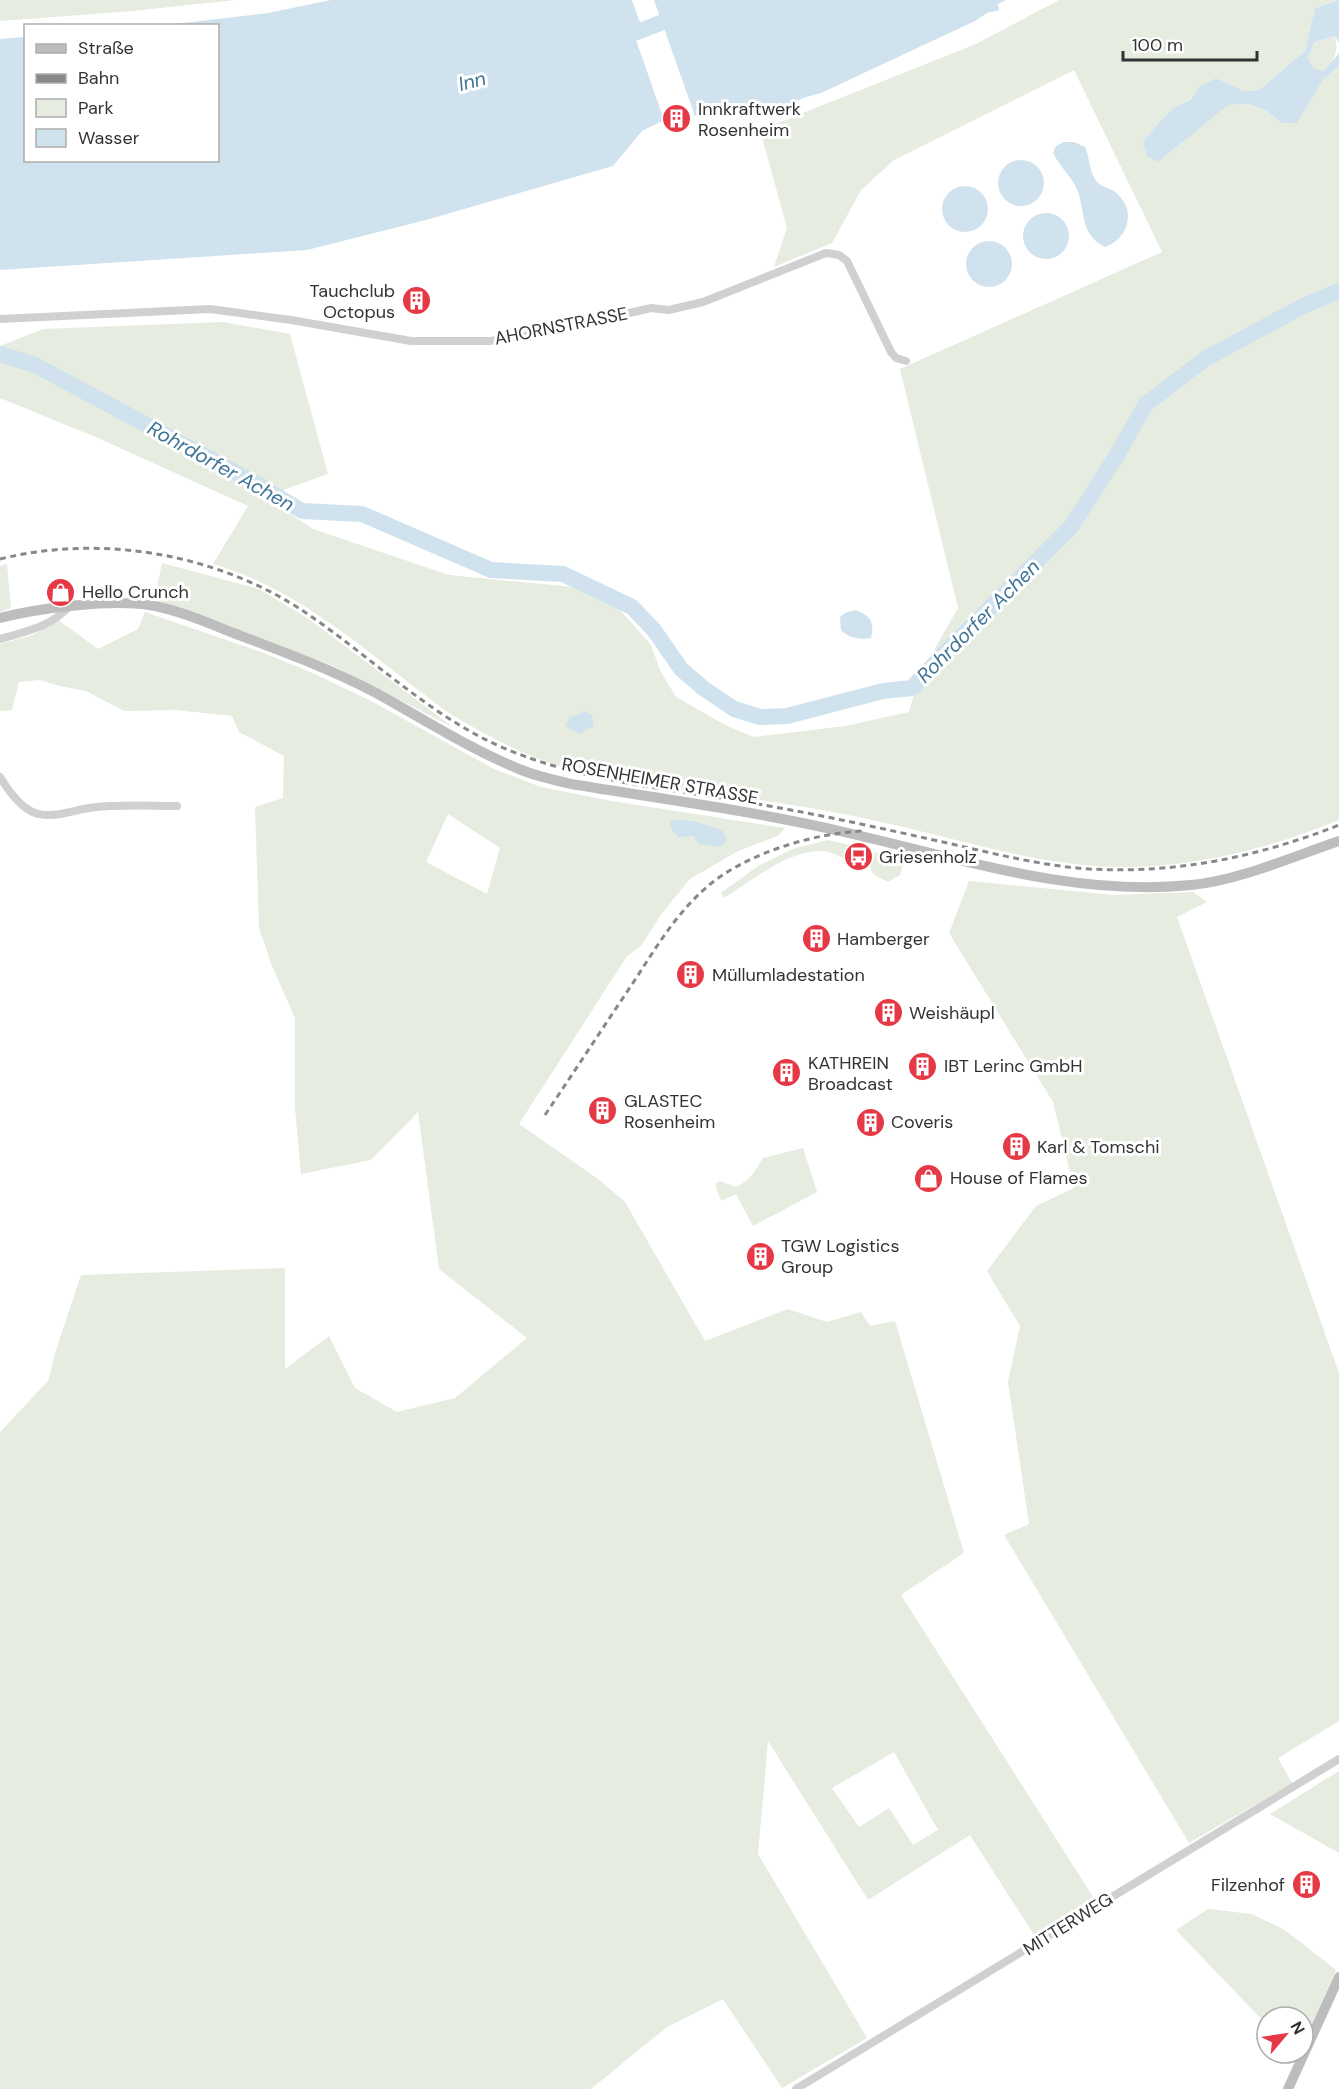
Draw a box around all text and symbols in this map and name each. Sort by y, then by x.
legend [24,24,219,162]
scale bar [1123,24,1256,62]
text: 100 m [1132,33,1183,57]
text: Straße [78,36,134,60]
water label: Inn [455,65,489,97]
text: Bahn [78,66,119,90]
text: Park [78,96,114,120]
place label: Innkraftwerk Rosenheim [698,97,801,142]
building icon: Innkraftwerk Rosenheim [661,103,693,135]
text: Wasser [78,126,140,150]
place label: Tauchclub Octopus [310,279,395,324]
building icon: Tauchclub Octopus [400,285,432,317]
street label: AHORNSTRASSE [492,301,630,351]
water label: Rohrdorfer Achen [143,415,299,517]
water label: Rohrdorfer Achen [911,554,1045,688]
shop icon: Hello Crunch [45,576,77,608]
place label: Hello Crunch [82,580,189,604]
street label: ROSENHEIMER STRASSE [560,752,760,810]
bus stop icon: Griesenholz [842,841,874,873]
place label: Griesenholz [879,845,977,869]
building icon: Hamberger [800,923,832,955]
place label: Hamberger [837,927,930,951]
building icon: Müllumladestation [675,959,707,991]
place label: Müllumladestation [712,963,865,987]
building icon: Weishäupl [872,997,904,1029]
place label: Weishäupl [909,1001,995,1025]
building icon: IBT Lerinc GmbH [907,1050,939,1082]
place label: KATHREIN Broadcast [808,1051,893,1096]
place label: IBT Lerinc GmbH [944,1054,1083,1078]
building icon: KATHREIN Broadcast [771,1057,803,1089]
place label: GLASTEC Rosenheim [624,1089,715,1134]
building icon: GLASTEC Rosenheim [587,1095,619,1127]
building icon: Coveris [854,1106,886,1138]
place label: Coveris [891,1110,953,1134]
building icon: Karl & Tomschi [1000,1131,1032,1163]
place label: Karl & Tomschi [1037,1135,1160,1159]
shop icon: House of Flames [913,1162,945,1194]
place label: House of Flames [950,1166,1088,1190]
place label: TGW Logistics Group [781,1234,899,1279]
building icon: TGW Logistics Group [744,1240,776,1272]
building icon: Filzenhof [1290,1869,1322,1901]
place label: Filzenhof [1211,1873,1285,1897]
street label: MITTERWEG [1019,1887,1117,1961]
north arrow [1255,2005,1315,2065]
text: N [1286,2018,1310,2038]

